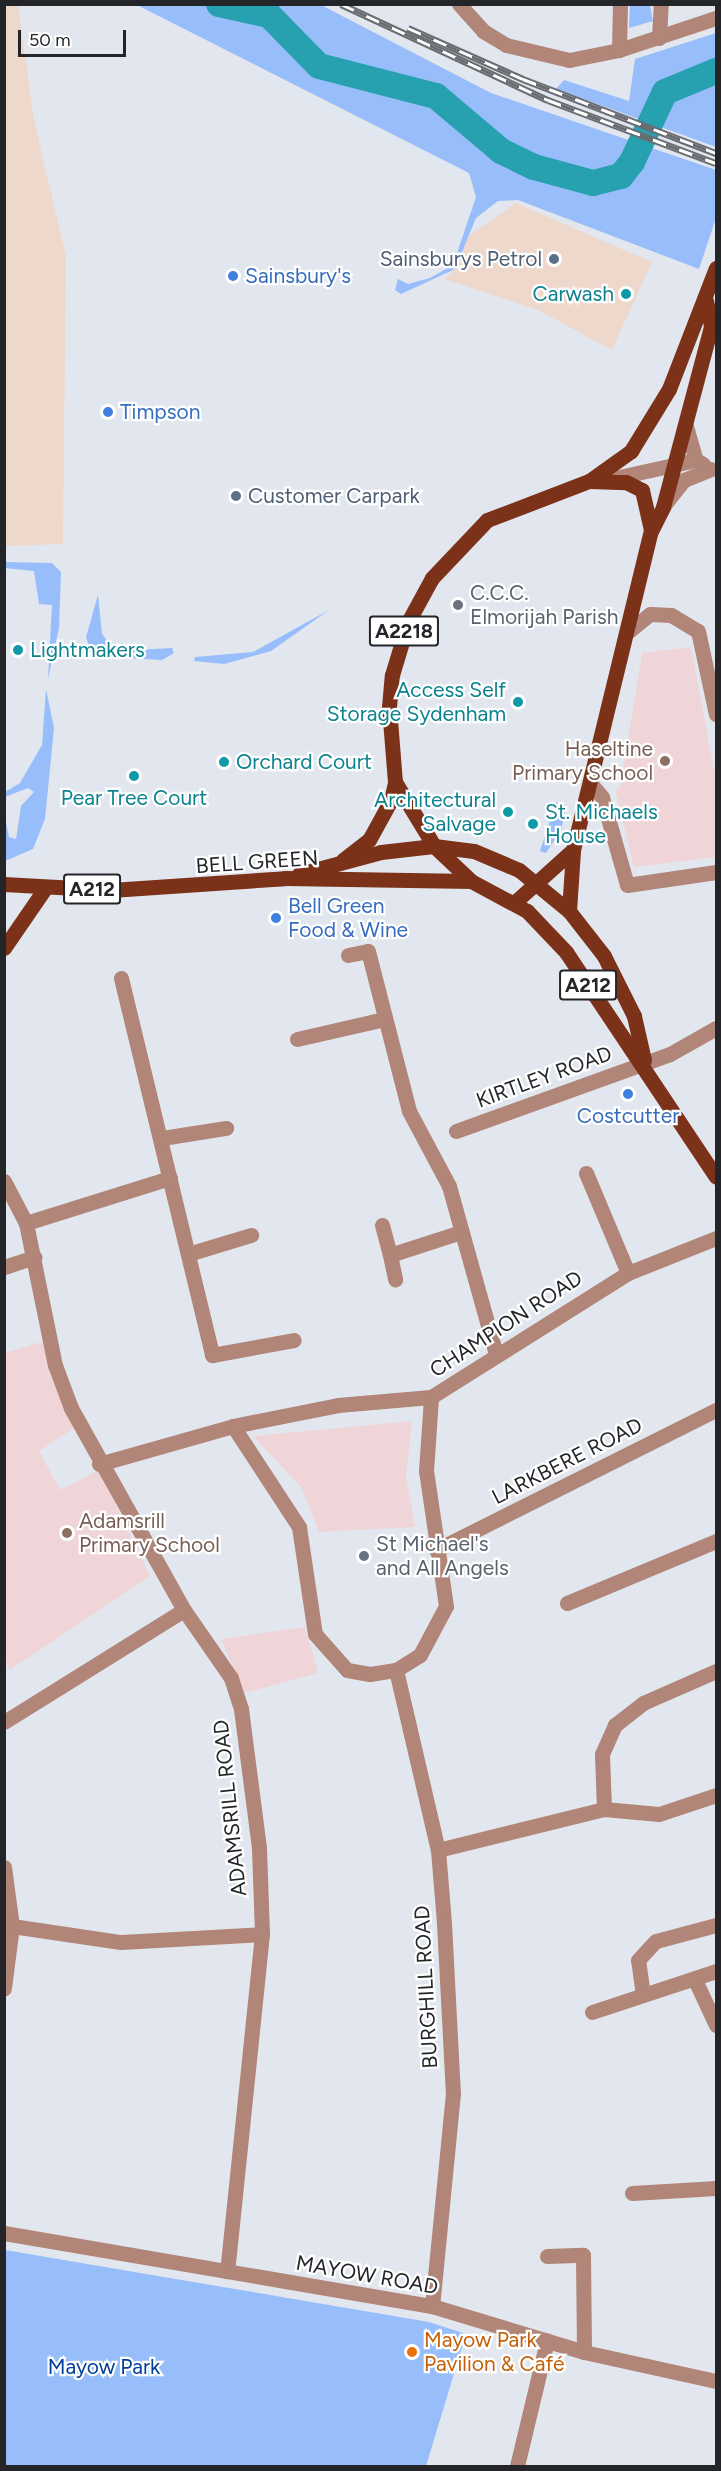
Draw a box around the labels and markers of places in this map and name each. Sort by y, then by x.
place label: Sainsburys Petrol [380,246,542,272]
marker: Sainsburys Petrol [547,252,561,266]
place label: Sainsbury's [245,263,351,289]
marker: Sainsbury's [226,269,240,283]
place label: Carwash [533,281,614,307]
marker: Carwash [619,287,633,301]
place label: Timpson [120,399,200,425]
marker: Timpson [101,405,115,419]
place label: Customer Carpark [248,483,420,509]
marker: Customer Carpark [229,489,243,503]
place label: C.C.C. Elmorijah Parish [470,580,618,630]
marker: C.C.C. Elmorijah Parish [451,598,465,612]
place label: Lightmakers [30,637,145,663]
marker: Lightmakers [11,643,25,657]
place label: Access Self Storage Sydenham [327,677,506,727]
marker: Access Self Storage Sydenham [511,695,525,709]
place label: Haseltine Primary School [512,736,653,786]
place label: Orchard Court [236,749,372,775]
marker: Haseltine Primary School [658,754,672,768]
marker: Orchard Court [217,755,231,769]
marker: Pear Tree Court [127,769,141,783]
place label: Pear Tree Court [61,785,207,811]
place label: Architectural Salvage [374,787,496,837]
place label: St. Michaels House [545,799,658,849]
marker: Architectural Salvage [501,805,515,819]
marker: St. Michaels House [526,817,540,831]
place label: Bell Green Food & Wine [288,893,408,943]
marker: Bell Green Food & Wine [269,911,283,925]
marker: Costcutter [621,1087,635,1101]
place label: Costcutter [577,1103,679,1129]
place label: Adamsrill Primary School [79,1508,220,1558]
marker: Adamsrill Primary School [60,1526,74,1540]
place label: St Michael's and All Angels [376,1531,509,1581]
marker: St Michael's and All Angels [357,1549,371,1563]
place label: Mayow Park Pavilion & Café [424,2327,565,2377]
marker: Mayow Park Pavilion & Café [405,2345,419,2359]

